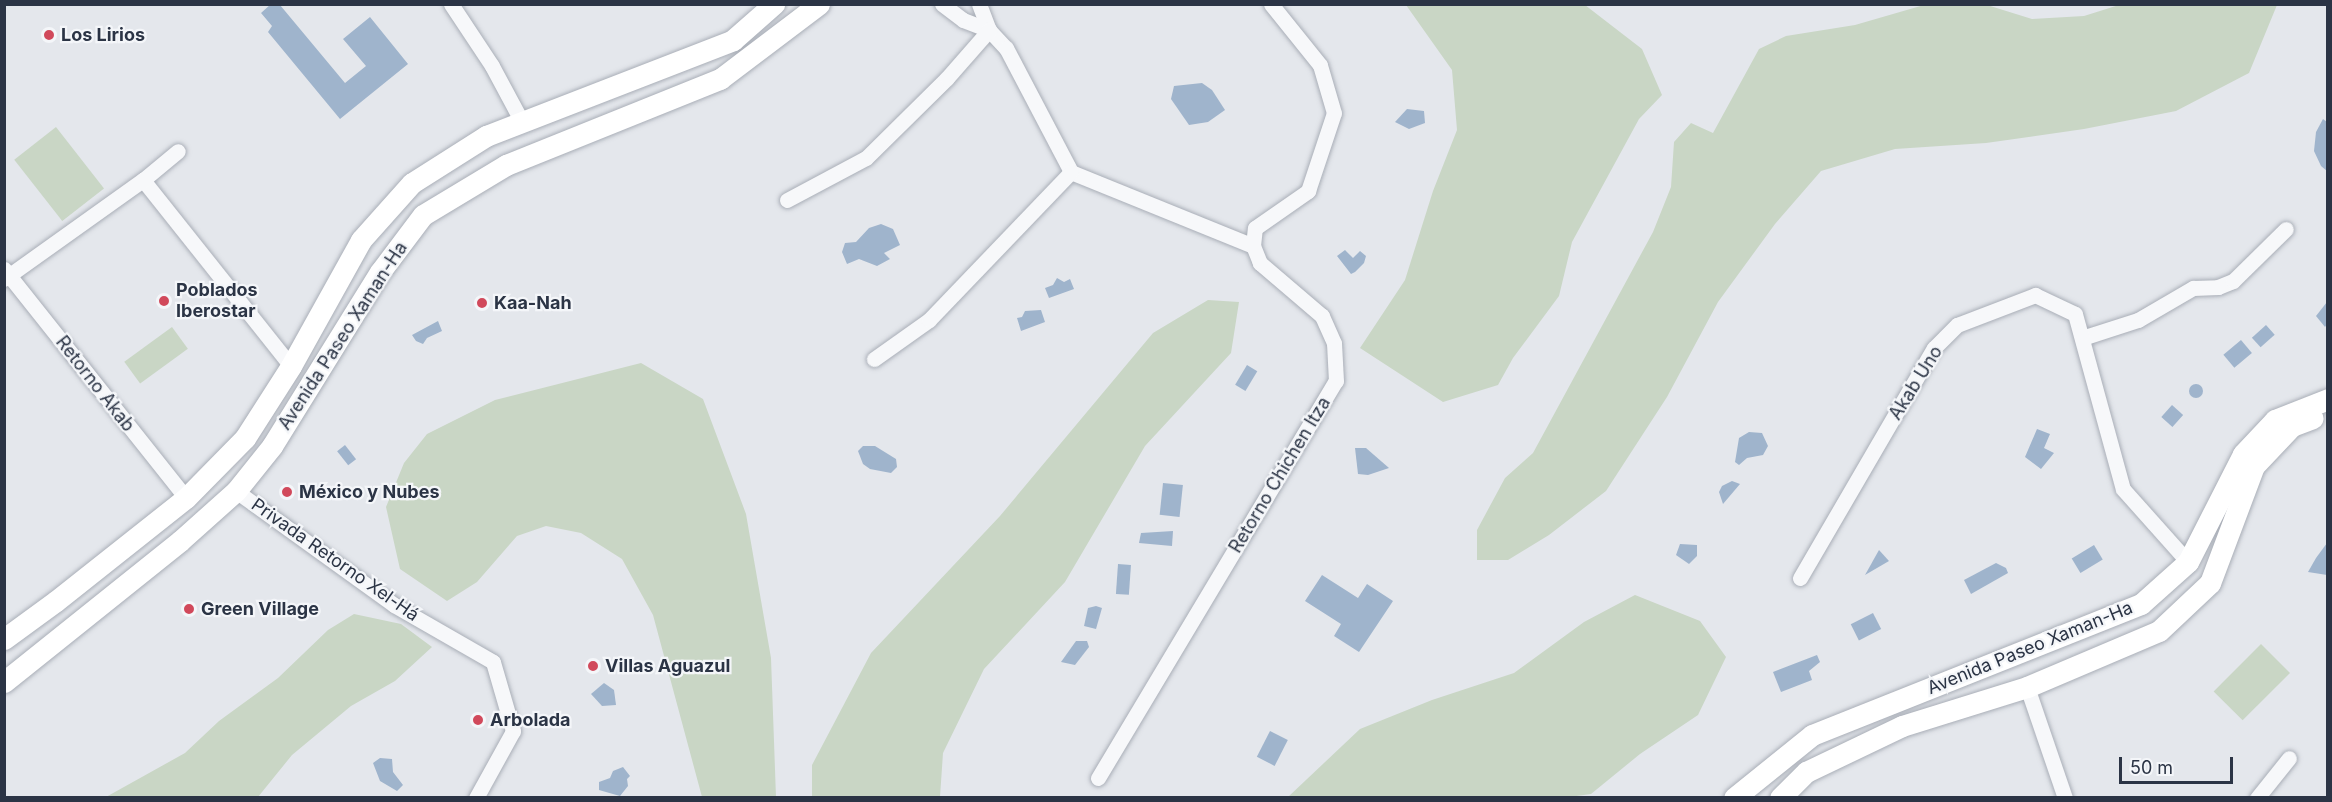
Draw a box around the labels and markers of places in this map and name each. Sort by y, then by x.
place label: Los Lirios [61,24,145,46]
marker: Los Lirios [42,28,56,42]
place label: Poblados Iberostar [176,280,258,322]
place label: Kaa-Nah [494,292,572,314]
marker: Poblados Iberostar [157,294,171,308]
marker: Kaa-Nah [475,296,489,310]
place label: México y Nubes [299,481,440,503]
marker: México y Nubes [280,485,294,499]
place label: Green Village [201,598,319,620]
marker: Green Village [182,602,196,616]
place label: Villas Aguazul [605,655,730,677]
marker: Villas Aguazul [586,659,600,673]
place label: Arbolada [490,709,571,731]
marker: Arbolada [471,713,485,727]

